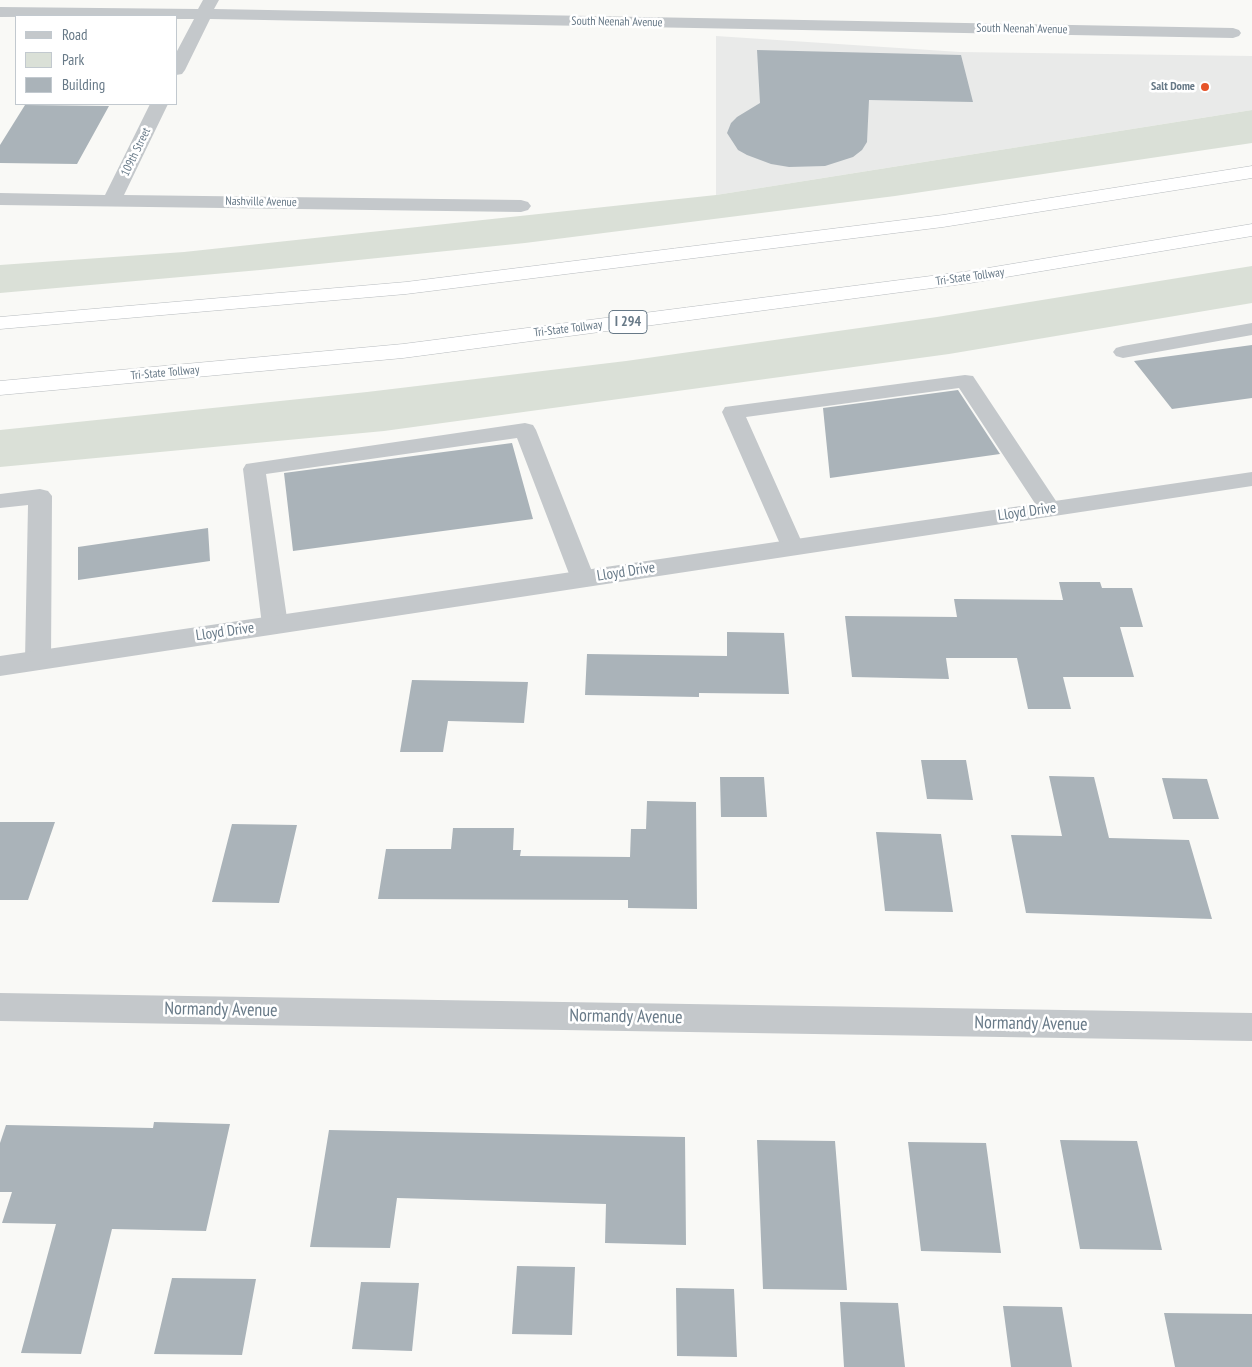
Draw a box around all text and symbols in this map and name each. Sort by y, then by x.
street label: South Neenah Avenue [571,14,663,30]
legend [15,15,178,105]
street label: South Neenah Avenue [976,21,1068,37]
text: Road [62,25,88,44]
text: Park [62,50,84,69]
text: Building [62,75,105,94]
place label: Salt Dome [1151,80,1195,94]
marker: Salt Dome [1199,81,1211,93]
street label: 109th Street [118,125,154,179]
street label: Nashville Avenue [225,194,297,210]
street label: Tri-State Tollway [935,265,1005,289]
road number: I 294 [609,311,647,334]
street label: Tri-State Tollway [533,318,603,340]
street label: Tri-State Tollway [130,363,200,383]
street label: Lloyd Drive [997,499,1057,525]
street label: Lloyd Drive [596,559,656,585]
street label: Lloyd Drive [195,619,255,645]
street label: Normandy Avenue [164,998,278,1022]
street label: Normandy Avenue [569,1005,683,1029]
street label: Normandy Avenue [974,1012,1088,1036]

